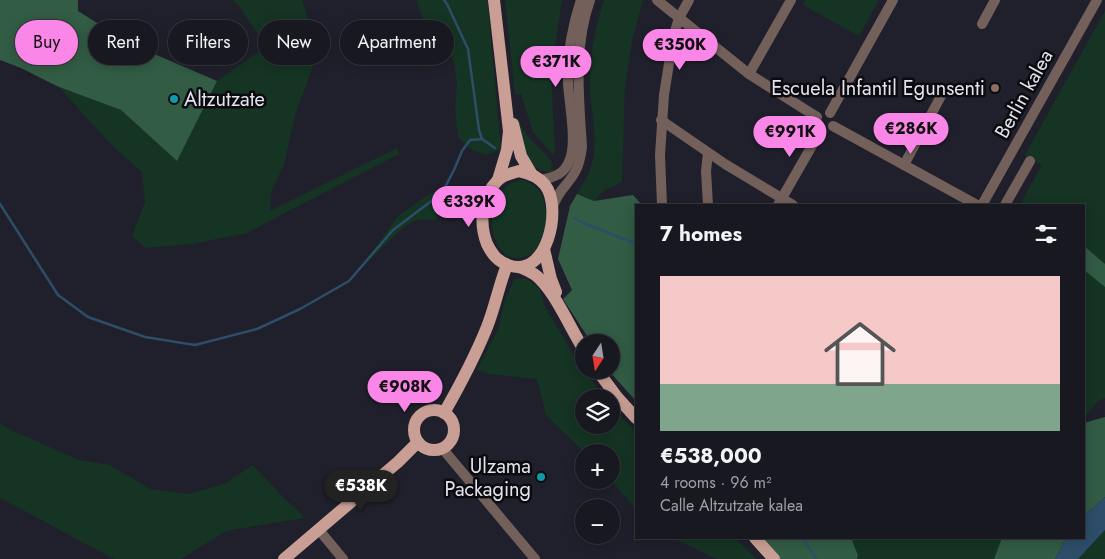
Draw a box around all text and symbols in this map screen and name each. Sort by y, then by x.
chip: Buy [15,20,78,65]
chip: Rent [88,20,158,65]
chip: Filters [168,20,248,65]
chip: New [258,20,330,65]
chip: Apartment [340,20,454,65]
pin: €350K [645,28,715,71]
text: €350K [654,33,706,56]
street label: Berlin kalea [988,44,1060,144]
pin: €371K [521,46,591,88]
text: €371K [531,50,581,73]
place label: Escuela Infantil Egunsenti [771,74,985,103]
marker: Escuela Infantil Egunsenti [989,82,1001,94]
place label: Altzutzate [184,85,265,114]
marker: Altzutzate [168,93,180,105]
pin: €286K [876,112,946,155]
pin: €991K [755,116,825,158]
text: €286K [885,117,937,140]
text: €991K [764,120,816,143]
pin: €339K [434,186,504,228]
text: €339K [443,190,495,213]
text: 7 homes [660,219,742,249]
icon: filters [1032,220,1060,248]
icon: home [815,309,905,399]
north arrow [575,334,620,379]
map controls [575,334,620,544]
pin: €908K [370,370,440,413]
text: €908K [379,375,432,398]
button: layers [575,389,620,434]
text: €538,000 [660,441,762,471]
button: + [575,444,620,489]
place label: Ulzama Packaging [445,452,531,504]
pin: €538K [326,470,396,512]
marker: Ulzama Packaging [535,471,547,483]
text: 4 rooms · 96 m² [660,471,771,494]
text: €538K [335,474,387,497]
text: Calle Altzutzate kalea [660,494,803,517]
button: − [575,499,620,544]

